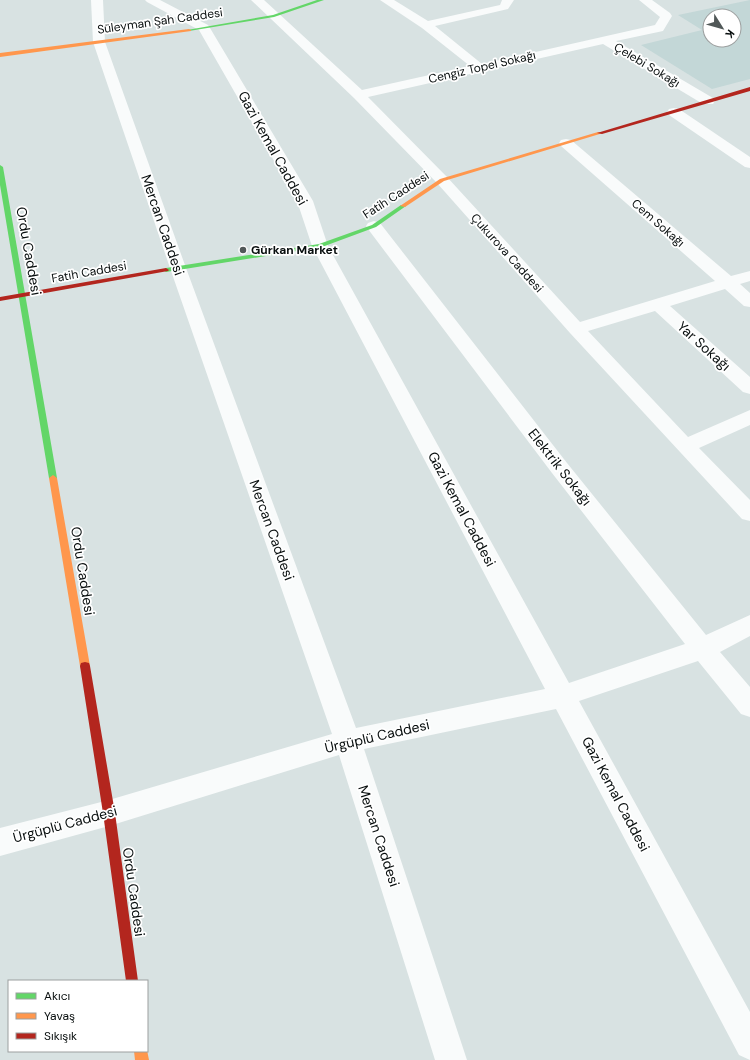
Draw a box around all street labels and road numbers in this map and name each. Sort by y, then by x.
street label: Süleyman Şah Caddesi [96,4,224,38]
street label: Çelebi Sokağı [611,39,683,91]
street label: Cengiz Topel Sokağı [427,47,537,87]
street label: Gazi Kemal Caddesi [234,88,312,208]
street label: Fatih Caddesi [360,168,432,222]
street label: Mercan Caddesi [137,172,189,278]
street label: Cem Sokağı [628,196,688,250]
street label: Ordu Caddesi [12,205,46,297]
street label: Çukurova Caddesi [467,210,547,296]
street label: Fatih Caddesi [50,258,128,286]
street label: Yar Sokağı [674,317,734,375]
street label: Elektrik Sokağı [524,425,596,509]
street label: Gazi Kemal Caddesi [424,448,500,570]
street label: Mercan Caddesi [245,477,299,583]
street label: Ordu Caddesi [67,525,99,617]
street label: Ürgüplü Caddesi [323,715,431,757]
street label: Gazi Kemal Caddesi [578,733,654,855]
street label: Mercan Caddesi [354,783,404,889]
street label: Ürgüplü Caddesi [11,801,119,847]
street label: Ordu Caddesi [119,846,149,938]

